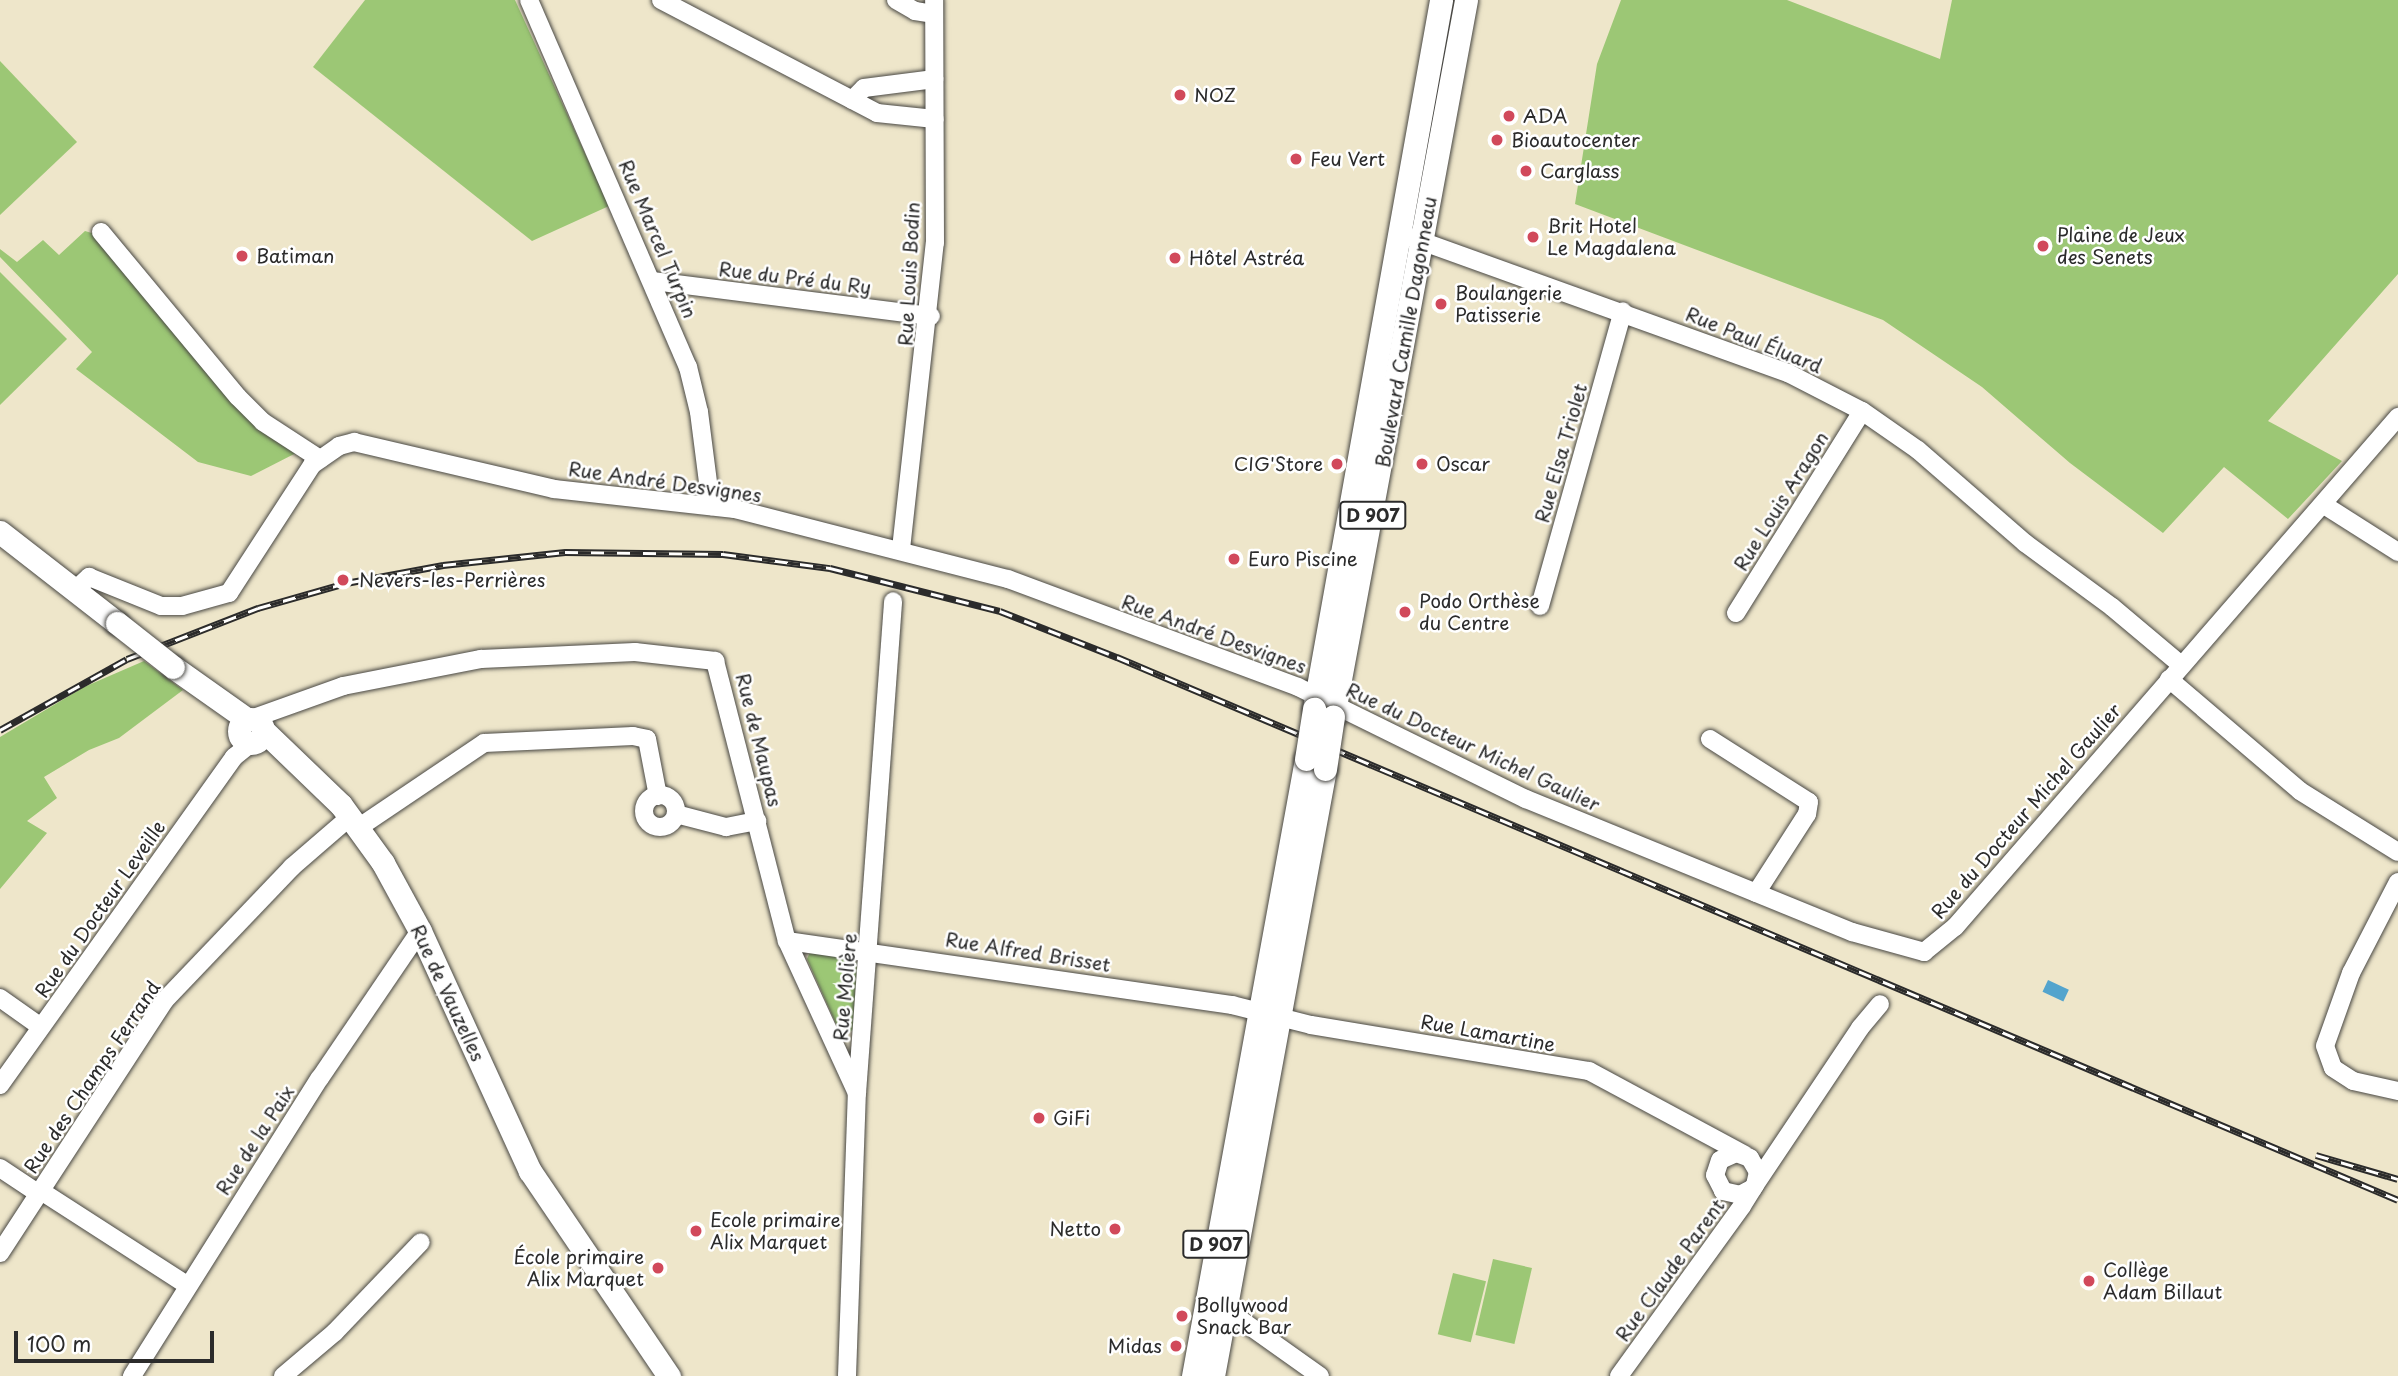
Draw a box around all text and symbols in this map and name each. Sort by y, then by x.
place label: NOZ [1194,84,1236,106]
marker: NOZ [1172,87,1188,103]
place label: ADA [1523,105,1567,127]
marker: ADA [1501,108,1517,124]
place label: Bioautocenter [1511,129,1640,151]
marker: Bioautocenter [1489,132,1505,148]
place label: Feu Vert [1310,148,1384,170]
marker: Feu Vert [1288,151,1304,167]
street label: Rue Marcel Turpin [614,156,702,322]
place label: Carglass [1540,160,1620,182]
marker: Carglass [1518,163,1534,179]
street label: Boulevard Camille Dagonneau [1371,193,1441,471]
street label: Rue Louis Bodin [894,201,924,347]
place label: Brit Hotel Le Magdalena [1547,215,1675,259]
place label: Plaine de Jeux des Senets [2057,224,2186,268]
marker: Brit Hotel Le Magdalena [1525,229,1541,245]
marker: Plaine de Jeux des Senets [2035,238,2051,254]
place label: Batiman [256,245,335,267]
place label: Hôtel Astréa [1189,247,1305,269]
marker: Batiman [234,248,250,264]
marker: Hôtel Astréa [1167,250,1183,266]
street label: Rue du Pré du Ry [715,257,875,299]
place label: Boulangerie Patisserie [1455,282,1562,326]
marker: Boulangerie Patisserie [1433,296,1449,312]
street label: Rue Paul Éluard [1682,302,1826,378]
street label: Rue Elsa Triolet [1530,380,1592,526]
street label: Rue Louis Aragon [1729,427,1833,575]
place label: CIG'Store [1234,453,1323,475]
place label: Oscar [1436,453,1490,475]
marker: CIG'Store [1329,456,1345,472]
marker: Oscar [1414,456,1430,472]
street label: Rue André Desvignes [566,457,764,507]
road number: D 907 [1338,500,1408,530]
place label: Euro Piscine [1248,548,1358,570]
marker: Euro Piscine [1226,551,1242,567]
place label: Nevers-les-Perrières [359,569,546,591]
marker: Nevers-les-Perrières [333,570,353,590]
street label: Rue André Desvignes [1118,590,1310,678]
place label: Podo Orthèse du Centre [1419,590,1541,634]
marker: Podo Orthèse du Centre [1397,604,1413,620]
street label: Rue de Maupas [731,669,787,811]
street label: Rue du Docteur Michel Gaulier [1340,677,1606,817]
street label: Rue du Docteur Michel Gaulier [1924,697,2128,925]
street label: Rue du Docteur Leveille [29,814,171,1004]
street label: Rue de Vauzelles [406,920,490,1066]
street label: Rue Alfred Brisset [943,928,1113,976]
street label: Rue Molière [829,932,861,1042]
street label: Rue des Champs Ferrand [18,975,166,1179]
street label: Rue Lamartine [1418,1010,1558,1056]
street label: Rue de la Paix [210,1080,300,1200]
place label: GiFi [1053,1107,1090,1129]
marker: GiFi [1031,1110,1047,1126]
street label: Rue Claude Parent [1610,1194,1730,1346]
place label: Ecole primaire Alix Marquet [710,1209,841,1253]
place label: Netto [1050,1218,1101,1240]
marker: Netto [1107,1221,1123,1237]
marker: Ecole primaire Alix Marquet [688,1223,704,1239]
road number: D 907 [1181,1230,1251,1259]
place label: École primaire Alix Marquet [513,1246,644,1290]
place label: Collège Adam Billaut [2103,1259,2223,1303]
marker: École primaire Alix Marquet [650,1260,666,1276]
marker: Collège Adam Billaut [2081,1273,2097,1289]
place label: Bollywood Snack Bar [1196,1294,1292,1338]
marker: Bollywood Snack Bar [1174,1308,1190,1324]
scale bar [18,1316,217,1360]
text: 100 m [27,1327,91,1359]
place label: Midas [1108,1335,1162,1357]
marker: Midas [1168,1338,1184,1354]

